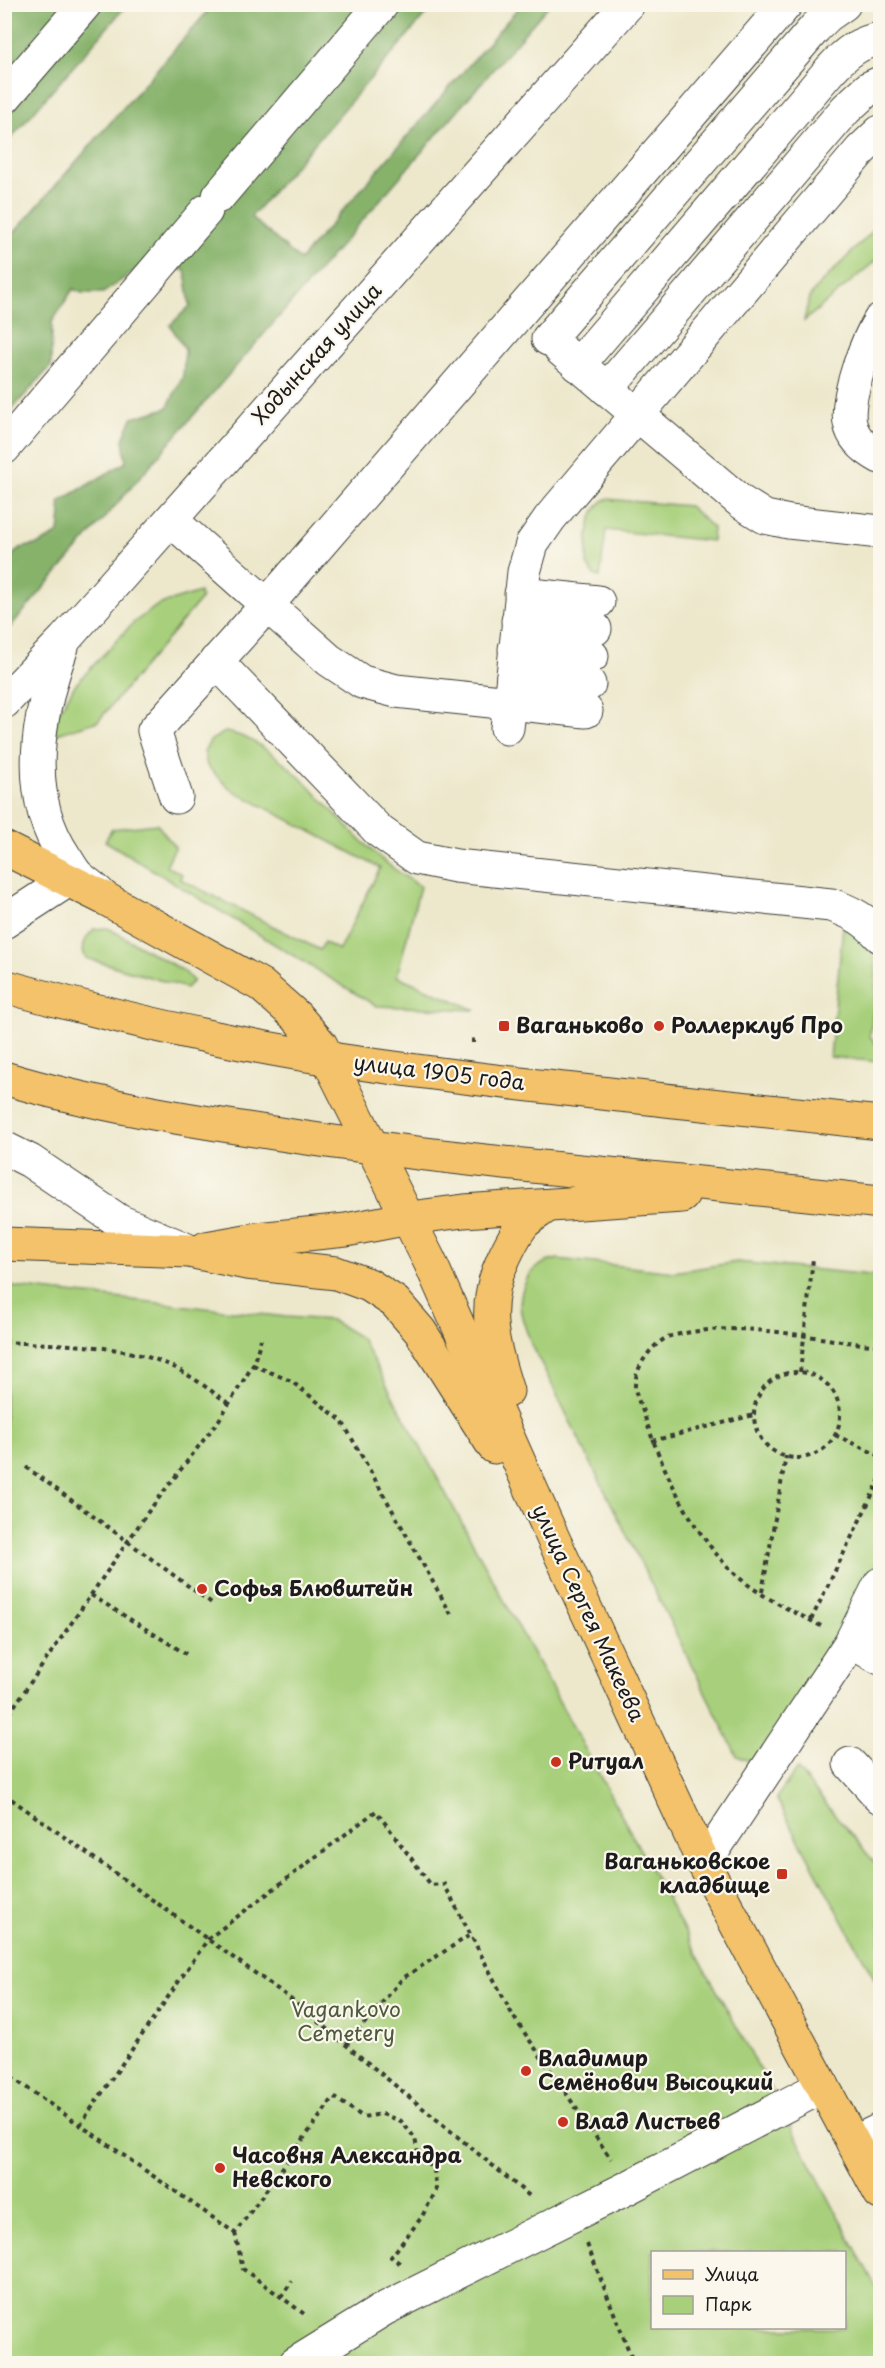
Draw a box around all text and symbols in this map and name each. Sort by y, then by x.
street label: Ходынская улица [243,274,389,431]
place label: Ваганьково [516,1008,644,1040]
place label: Роллерклуб Про [671,1008,843,1040]
marker: Ваганьково [497,1019,511,1033]
marker: Роллерклуб Про [652,1019,666,1033]
street label: улица 1905 года [352,1045,527,1097]
street label: улица Сергея Макеева [525,1498,654,1726]
place label: Софья Блювштейн [214,1571,413,1603]
marker: Софья Блювштейн [195,1582,209,1596]
place label: Ритуал [568,1744,644,1776]
marker: Ритуал [549,1755,563,1769]
place label: Ваганьковское кладбище [604,1844,770,1900]
marker: Ваганьковское кладбище [775,1867,789,1881]
park label: Vagankovo Cemetery [291,1992,401,2048]
place label: Владимир Семёнович Высоцкий [538,2041,773,2097]
marker: Владимир Семёнович Высоцкий [519,2064,533,2078]
place label: Влад Листьев [575,2104,720,2136]
marker: Влад Листьев [556,2115,570,2129]
place label: Часовня Александра Невского [232,2138,462,2194]
marker: Часовня Александра Невского [213,2161,227,2175]
legend [651,2251,846,2329]
text: Улица [705,2260,759,2287]
text: Парк [705,2290,752,2317]

